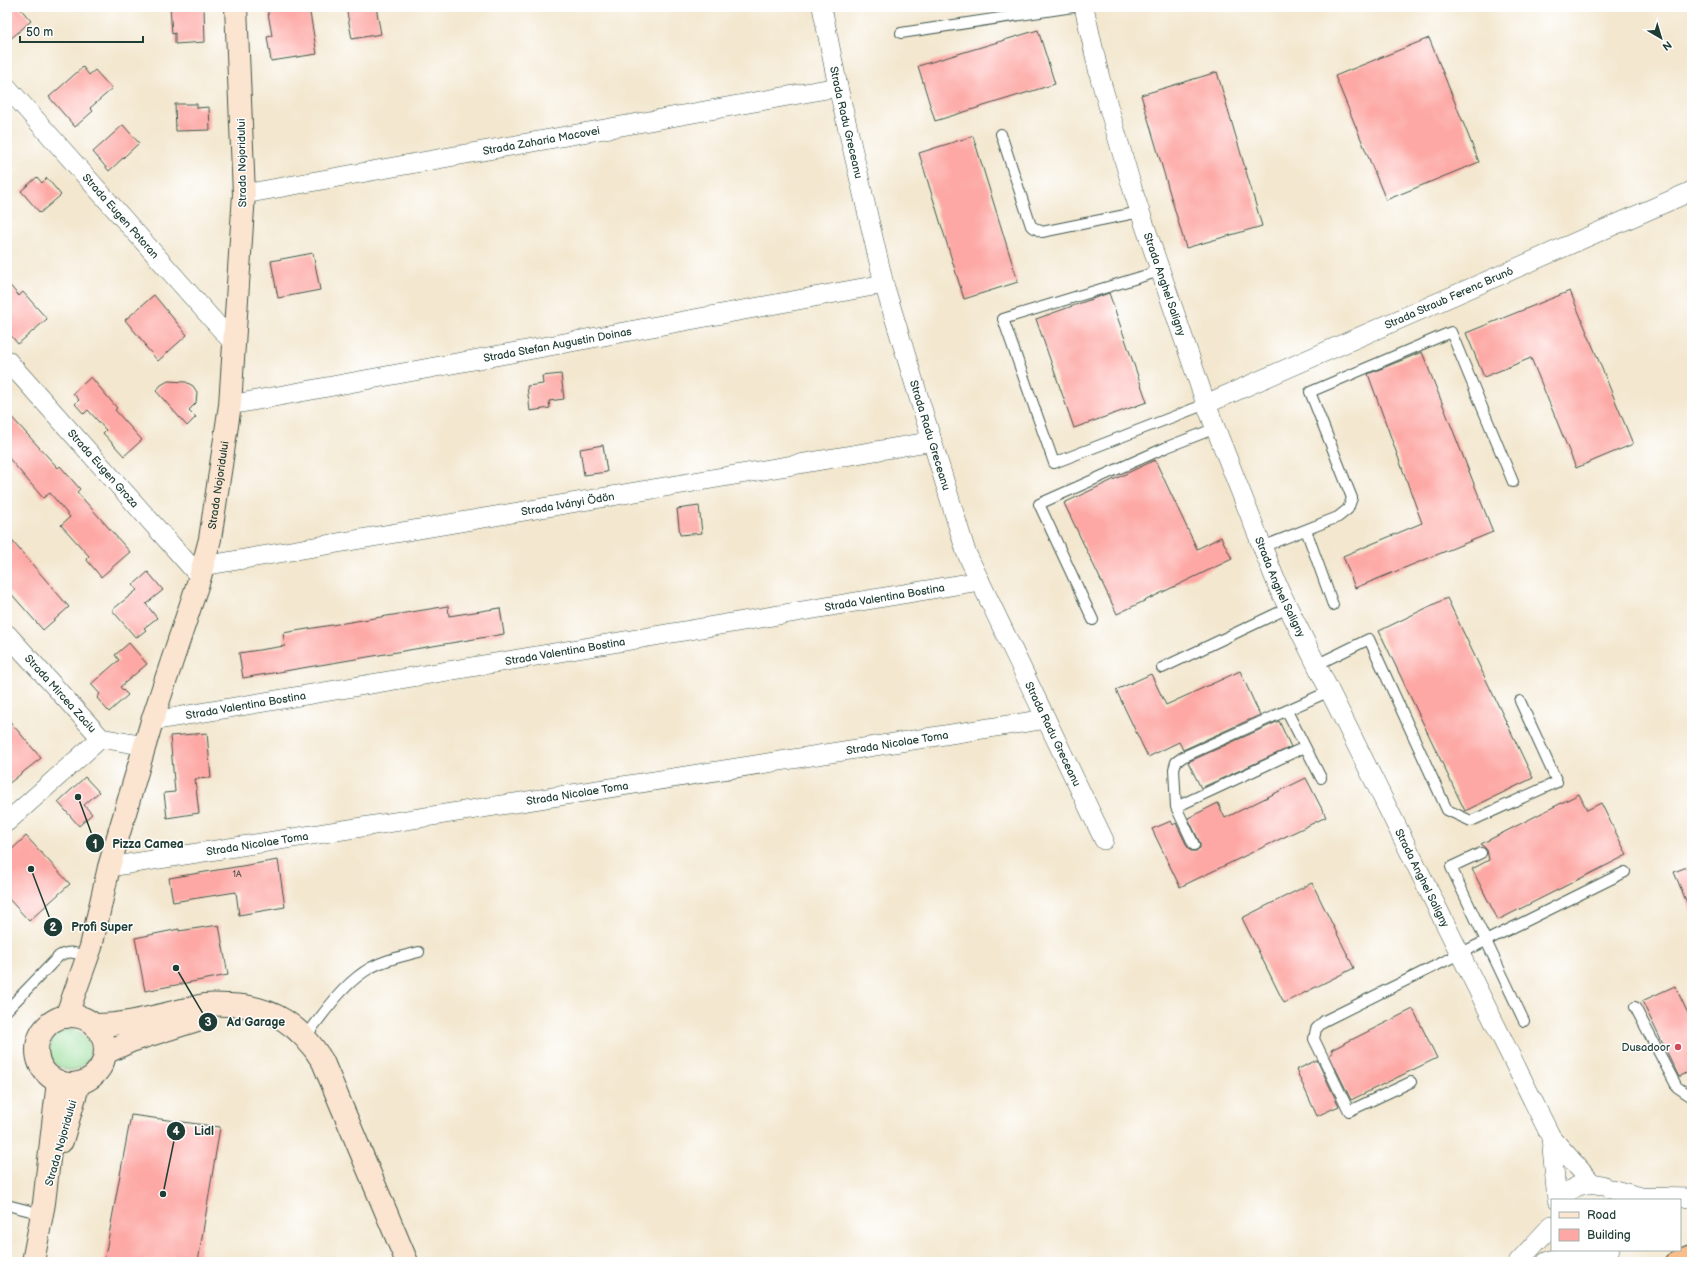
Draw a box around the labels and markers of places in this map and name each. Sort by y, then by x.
callout: Pizza Camea [85,831,192,855]
callout: Profi Super [43,915,141,939]
callout: Ad Garage [198,1010,293,1034]
place label: Dusadoor [1621,1041,1671,1054]
marker: Dusadoor [1673,1042,1683,1052]
callout: Lidl [166,1119,222,1143]

